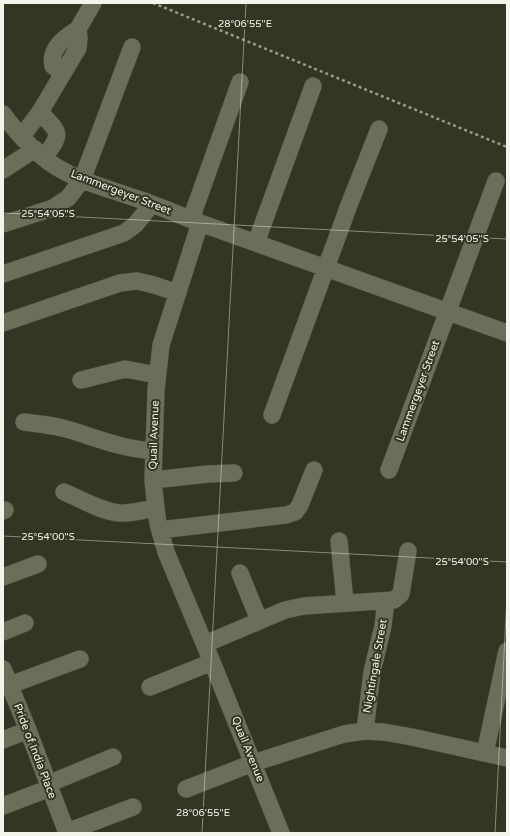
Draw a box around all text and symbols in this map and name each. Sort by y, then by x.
text: 28°06'55"E [218,18,272,30]
street label: Lammergeyer Street [69,167,173,217]
text: 25°54'05"S [21,208,75,220]
text: 25°54'05"S [435,233,489,245]
street label: Lammergeyer Street [394,339,442,443]
street label: Quail Avenue [146,400,162,470]
text: 25°54'00"S [21,531,75,543]
text: 25°54'00"S [435,556,489,568]
street label: Nightingale Street [360,618,390,714]
street label: Pride of India Place [11,702,59,800]
street label: Quail Avenue [229,714,267,784]
text: 28°06'55"E [176,807,230,819]

